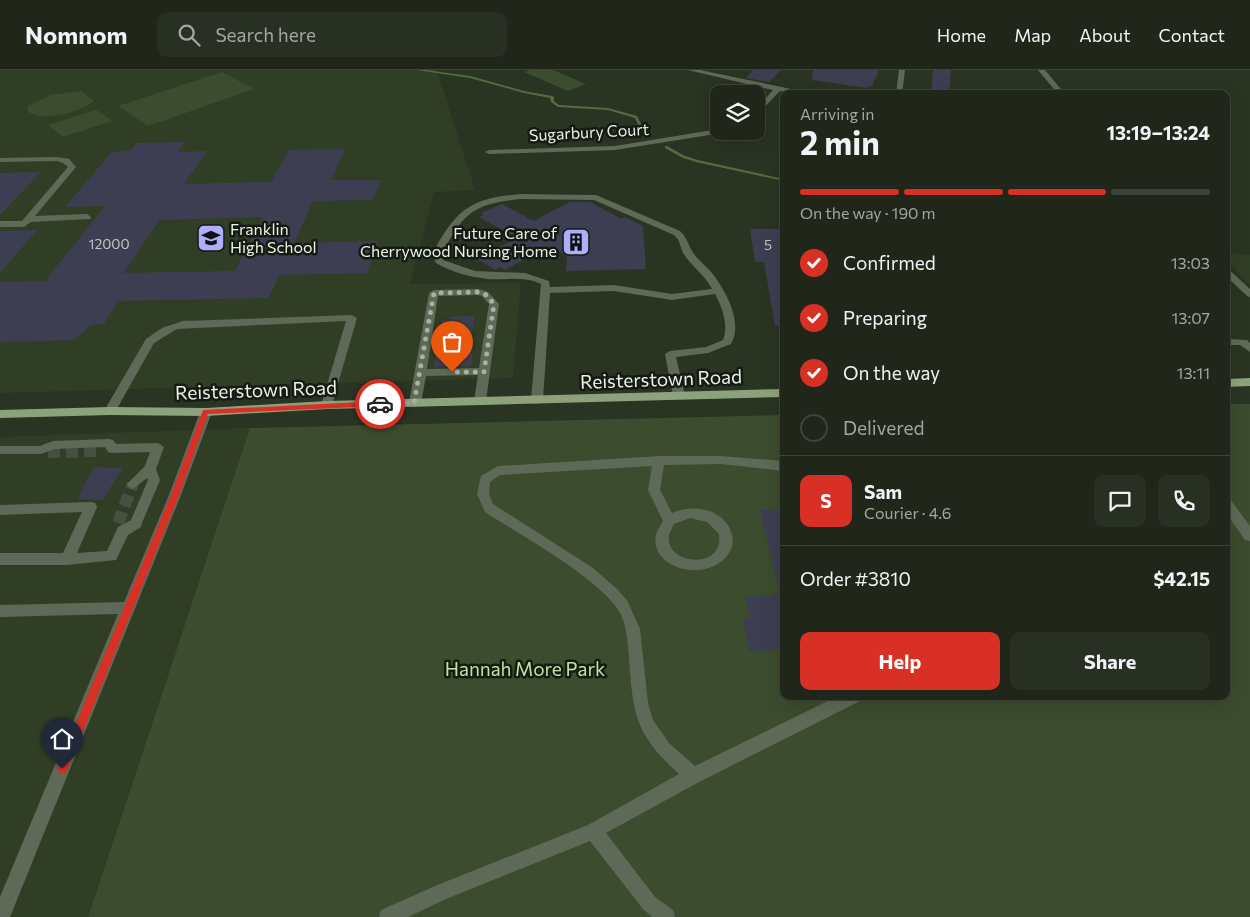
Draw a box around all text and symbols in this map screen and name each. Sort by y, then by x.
search box [157,12,507,57]
text: Nomnom [25,20,127,49]
icon: search [175,21,203,49]
text: Search here [215,23,316,46]
text: Home [937,24,986,46]
text: Map [1014,24,1051,46]
text: About [1079,24,1131,46]
text: Contact [1159,24,1225,46]
map controls [710,85,765,140]
button: layers [710,85,765,140]
text: Arriving in [800,104,874,123]
street label: Sugarbury Court [528,119,650,144]
text: 13:19–13:24 [1106,121,1210,144]
text: 2 min [800,122,880,162]
text: On the way · 190 m [800,203,936,222]
place label: Franklin High School [230,219,317,256]
school or university icon: Franklin High School [196,223,226,253]
place label: Future Care of Cherrywood Nursing Home [360,223,558,260]
building icon: Future Care of Cherrywood Nursing Home [561,227,591,257]
house number: 12000 [88,235,130,252]
house number: 5 [764,236,772,253]
icon: check [800,249,828,277]
text: Confirmed [843,251,936,274]
text: 13:03 [1171,253,1210,272]
icon: check [800,304,828,332]
text: Preparing [843,306,927,329]
text: 13:07 [1171,308,1210,327]
pin [431,321,473,372]
icon: bag [438,328,466,356]
icon: check [800,359,828,387]
text: On the way [843,361,940,384]
text: 13:11 [1177,363,1210,382]
street label: Reisterstown Road [580,364,742,393]
street label: Reisterstown Road [175,375,337,404]
courier [355,379,405,429]
icon: car [366,390,394,418]
text: Delivered [843,416,924,439]
button: chat [1094,475,1146,527]
button: phone [1158,475,1210,527]
text: Sam [864,480,902,503]
text: S [820,489,832,512]
text: Courier · 4.6 [864,503,951,522]
text: Order #3810 [800,567,911,590]
text: $42.15 [1153,567,1210,590]
button: Help [800,632,1000,690]
button: Share [1010,632,1210,690]
park label: Hannah More Park [445,657,605,680]
pin [41,718,83,769]
icon: home [48,725,76,753]

